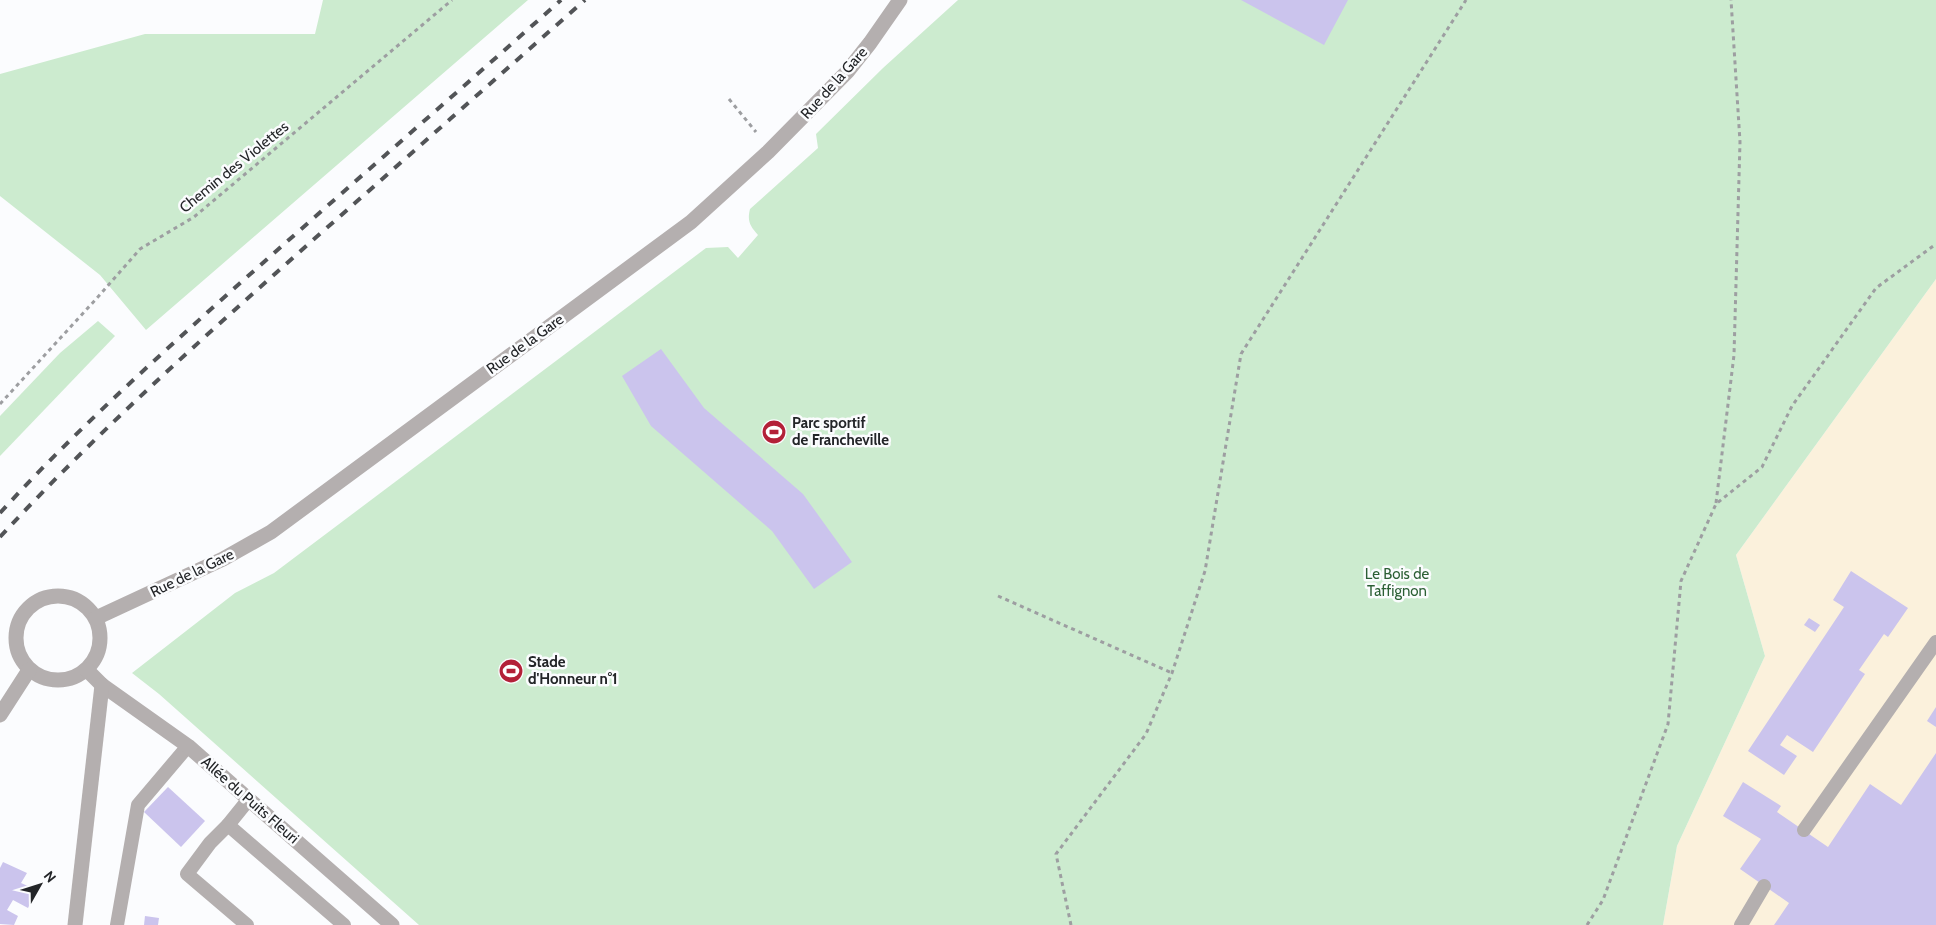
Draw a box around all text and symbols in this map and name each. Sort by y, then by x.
street label: Rue de la Gare [797,43,871,123]
street label: Chemin des Violettes [176,118,292,216]
street label: Rue de la Gare [483,310,567,378]
place label: Parc sportif de Francheville [792,414,889,449]
sports icon: Parc sportif de Francheville [761,419,787,445]
street label: Rue de la Gare [147,545,237,601]
park label: Le Bois de Taffignon [1365,565,1430,600]
place label: Stade d'Honneur n°1 [528,653,618,688]
sports icon: Stade d'Honneur n°1 [498,658,524,684]
street label: Allée du Puits Fleuri [198,753,302,847]
north arrow [15,860,65,910]
text: N [40,867,60,886]

